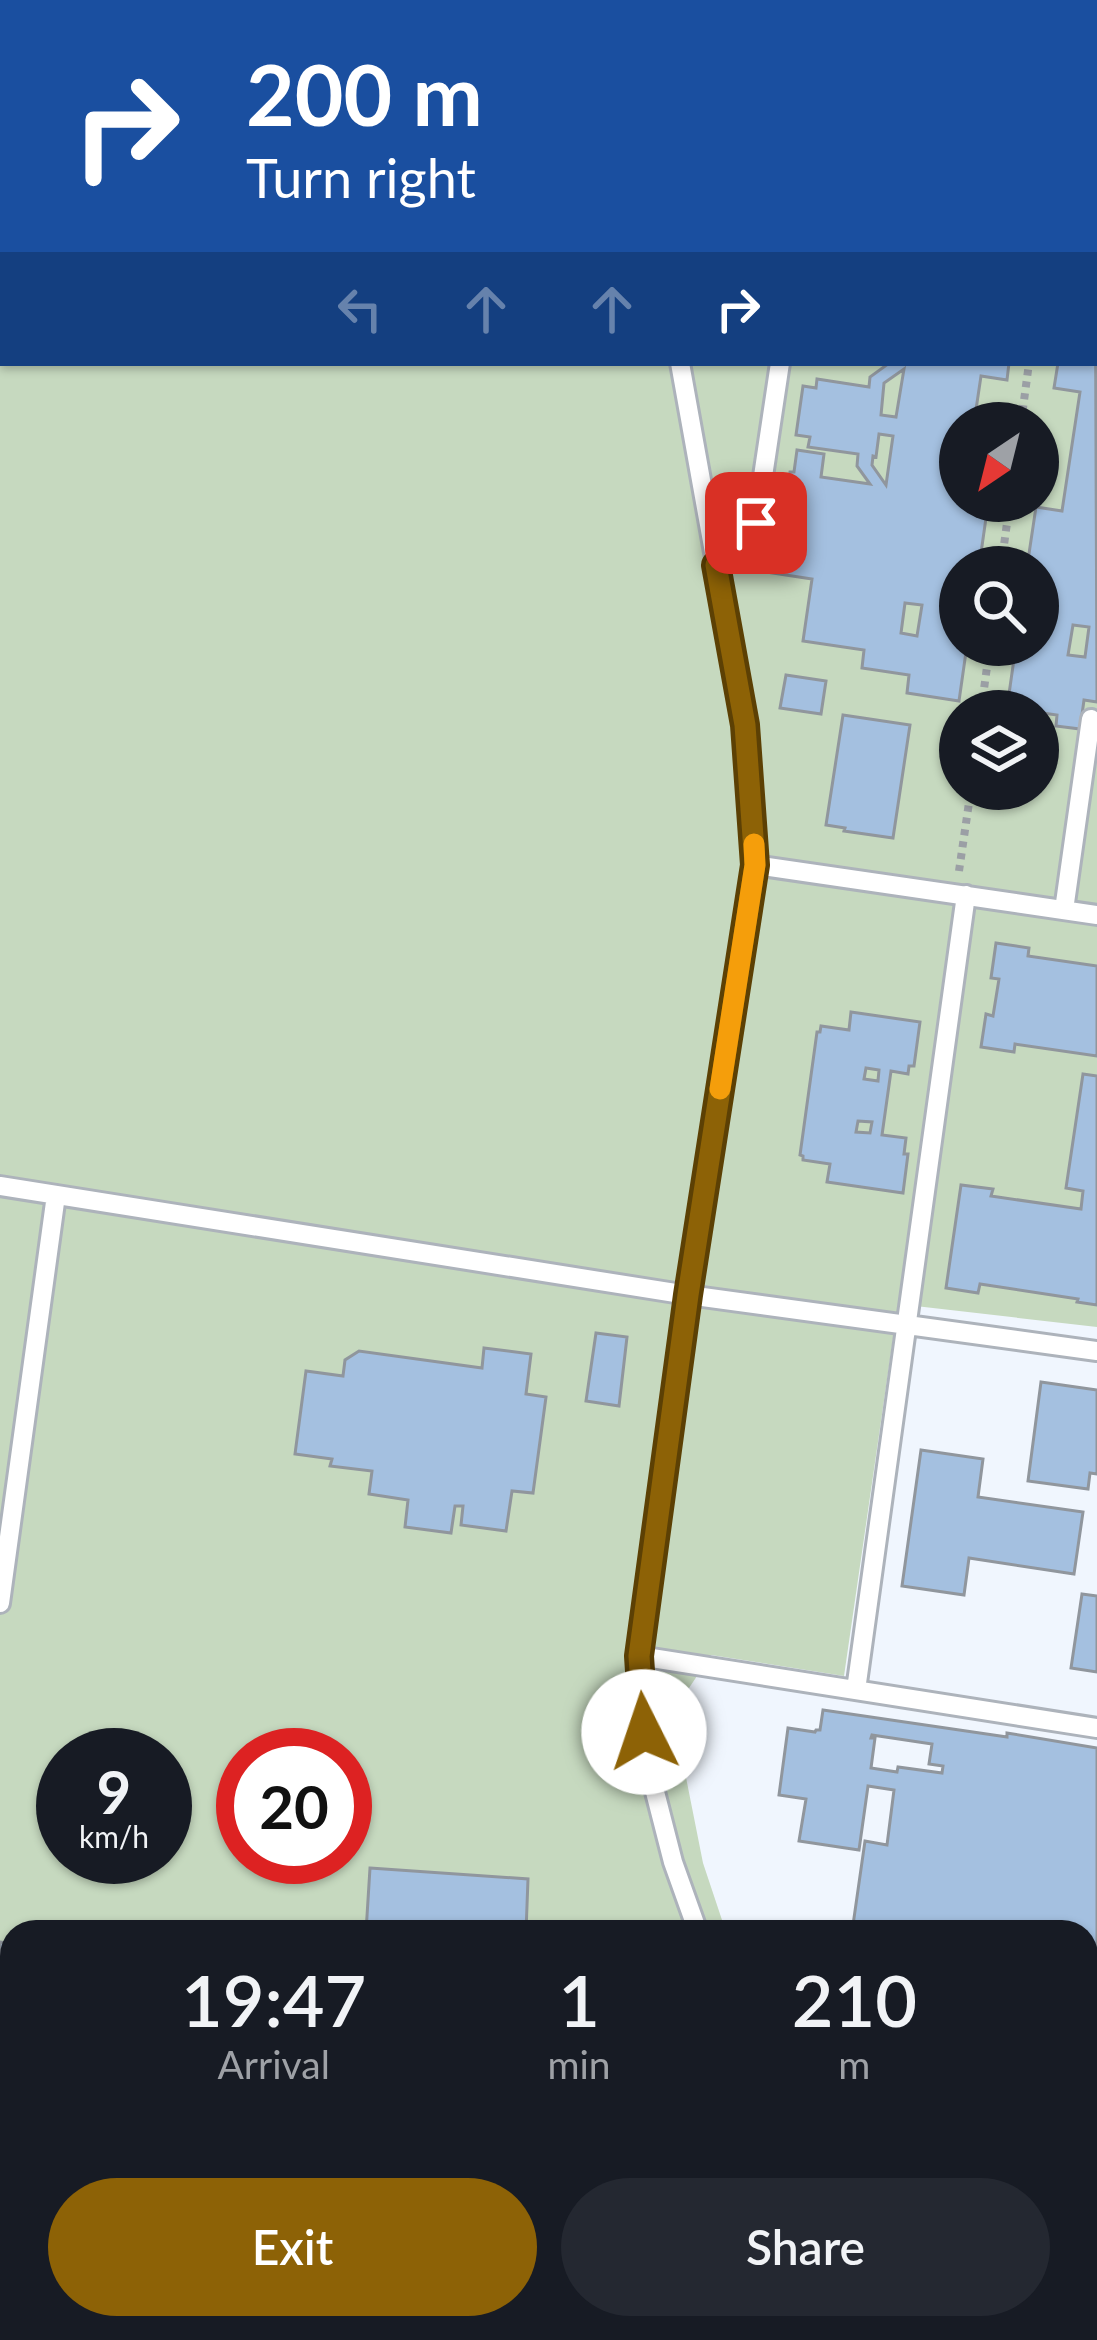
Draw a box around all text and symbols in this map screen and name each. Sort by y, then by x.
text: 200 m [246,43,483,144]
icon: right [48,48,204,204]
text: Turn right [246,145,476,210]
icon: left [327,276,393,342]
icon: ahead [453,276,519,342]
icon: ahead [579,276,645,342]
icon: right [705,276,771,342]
north arrow [939,402,1059,522]
map controls [939,402,1059,810]
pin [705,472,807,574]
icon: arrive [723,490,789,556]
button: search [939,546,1059,666]
button: layers [939,690,1059,810]
position arrow [581,1669,707,1795]
speed limit sign: 20 [216,1728,372,1884]
text: 9 [97,1755,131,1827]
text: km/h [79,1818,149,1854]
text: 19:47 [181,1956,366,2042]
text: 1 [558,1956,600,2042]
text: 210 [792,1956,917,2042]
text: Arrival [218,2041,330,2087]
text: min [547,2041,611,2087]
text: m [838,2041,870,2087]
button: Exit [48,2178,537,2316]
button: Share [561,2178,1050,2316]

